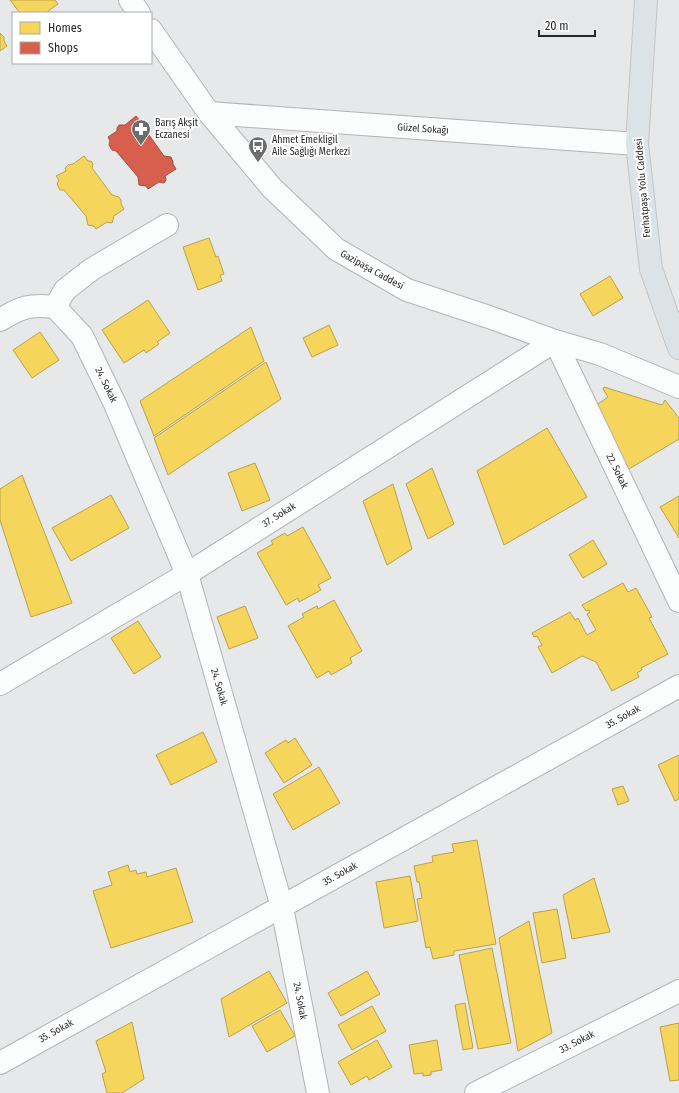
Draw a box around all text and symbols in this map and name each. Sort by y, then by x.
legend [12,12,152,64]
scale bar [539,12,595,38]
text: 20 m [545,19,569,33]
text: Homes [48,21,82,35]
text: Shops [48,41,78,55]
place label: Barış Akşit Eczanesi [155,117,199,141]
pharmacy icon: Barış Akşit Eczanesi [130,118,152,146]
street label: Güzel Sokağı [397,121,449,137]
place label: Ahmet Emekligil Aile Sağlığı Merkezi [272,134,350,158]
bus stop icon: Ahmet Emekligil Aile Sağlığı Merkezi [247,135,269,163]
street label: Ferhatpaşa Yolu Caddesi [633,138,653,238]
street label: Gazipaşa Caddesi [338,248,406,292]
street label: 24. Sokak [92,365,120,405]
street label: 22. Sokak [603,451,631,491]
street label: 37. Sokak [260,500,298,530]
street label: 24. Sokak [208,667,230,707]
street label: 35. Sokak [604,702,643,731]
street label: 35. Sokak [321,859,360,888]
street label: 24. Sokak [291,981,310,1021]
street label: 35. Sokak [37,1016,76,1045]
street label: 33. Sokak [557,1028,597,1056]

